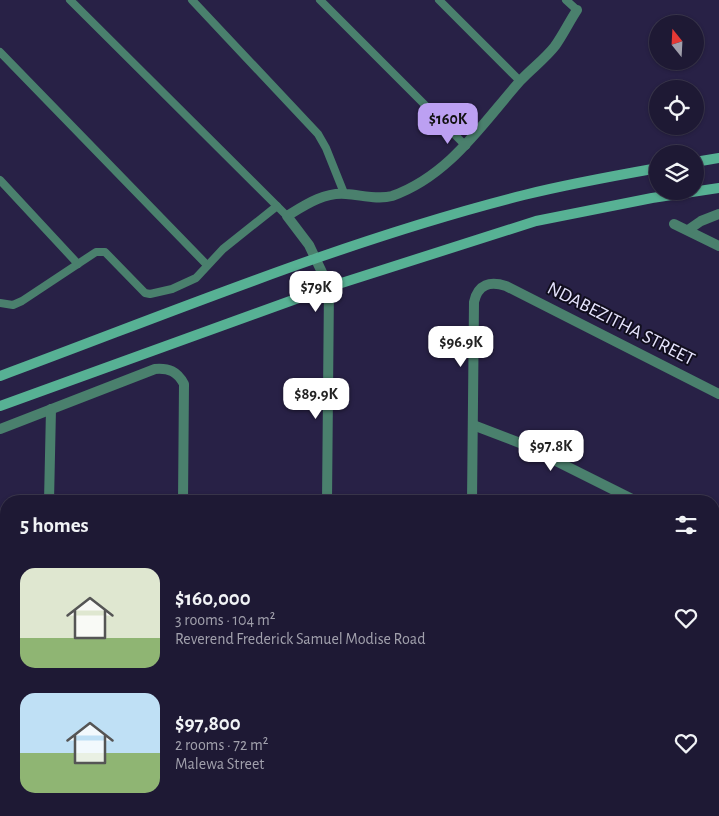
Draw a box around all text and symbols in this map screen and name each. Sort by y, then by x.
north arrow [649,15,704,70]
map controls [649,15,704,200]
button: locate [649,80,704,135]
pin: $160K [413,102,483,145]
text: $160K [429,111,467,127]
button: layers [649,145,704,200]
pin: $79K [286,270,346,313]
text: $79K [300,279,332,295]
street label: NDABEZITHA STREET [544,279,698,369]
pin: $96.9K [420,326,502,368]
text: $96.9K [439,334,483,350]
pin: $89.9K [275,378,357,420]
text: $89.9K [294,386,338,402]
pin: $97.8K [510,430,592,472]
text: $97.8K [530,438,572,454]
icon: filters [672,511,700,539]
text: 5 homes [20,515,89,536]
icon: home [60,588,120,648]
text: $160,000 [175,588,251,609]
icon: heart [672,604,700,632]
text: 3 rooms · 104 m² [175,612,275,628]
text: Reverend Frederick Samuel Modise Road [175,631,425,647]
icon: home [60,713,120,773]
text: $97,800 [175,713,241,734]
icon: heart [672,729,700,757]
text: 2 rooms · 72 m² [175,737,268,753]
text: Malewa Street [175,756,264,772]

